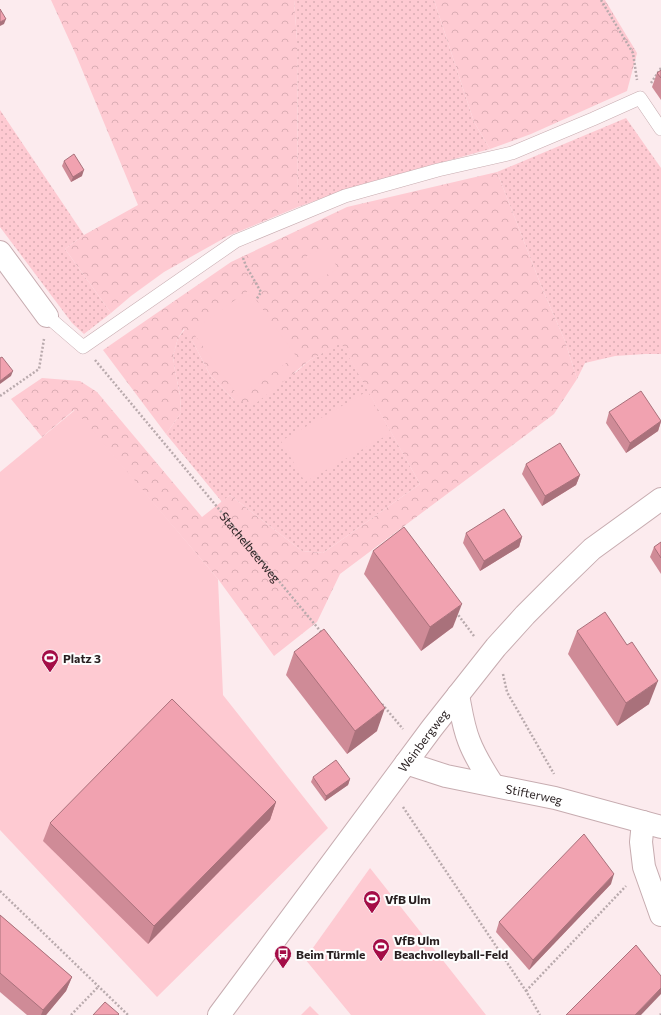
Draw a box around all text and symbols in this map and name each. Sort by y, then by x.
street label: Stachelbeerweg [217,509,284,585]
sports icon: Platz 3 [40,648,60,673]
place label: Platz 3 [63,651,101,665]
street label: Weinbergweg [395,706,451,775]
street label: Stifterweg [504,781,565,807]
sports icon: VfB Ulm [362,889,382,914]
place label: VfB Ulm [385,892,431,906]
place label: VfB Ulm Beachvolleyball-Feld [394,933,508,961]
sports icon: VfB Ulm Beachvolleyball-Feld [371,937,391,962]
bus stop icon: Beim Türmle [273,944,293,969]
place label: Beim Türmle [296,947,365,961]

